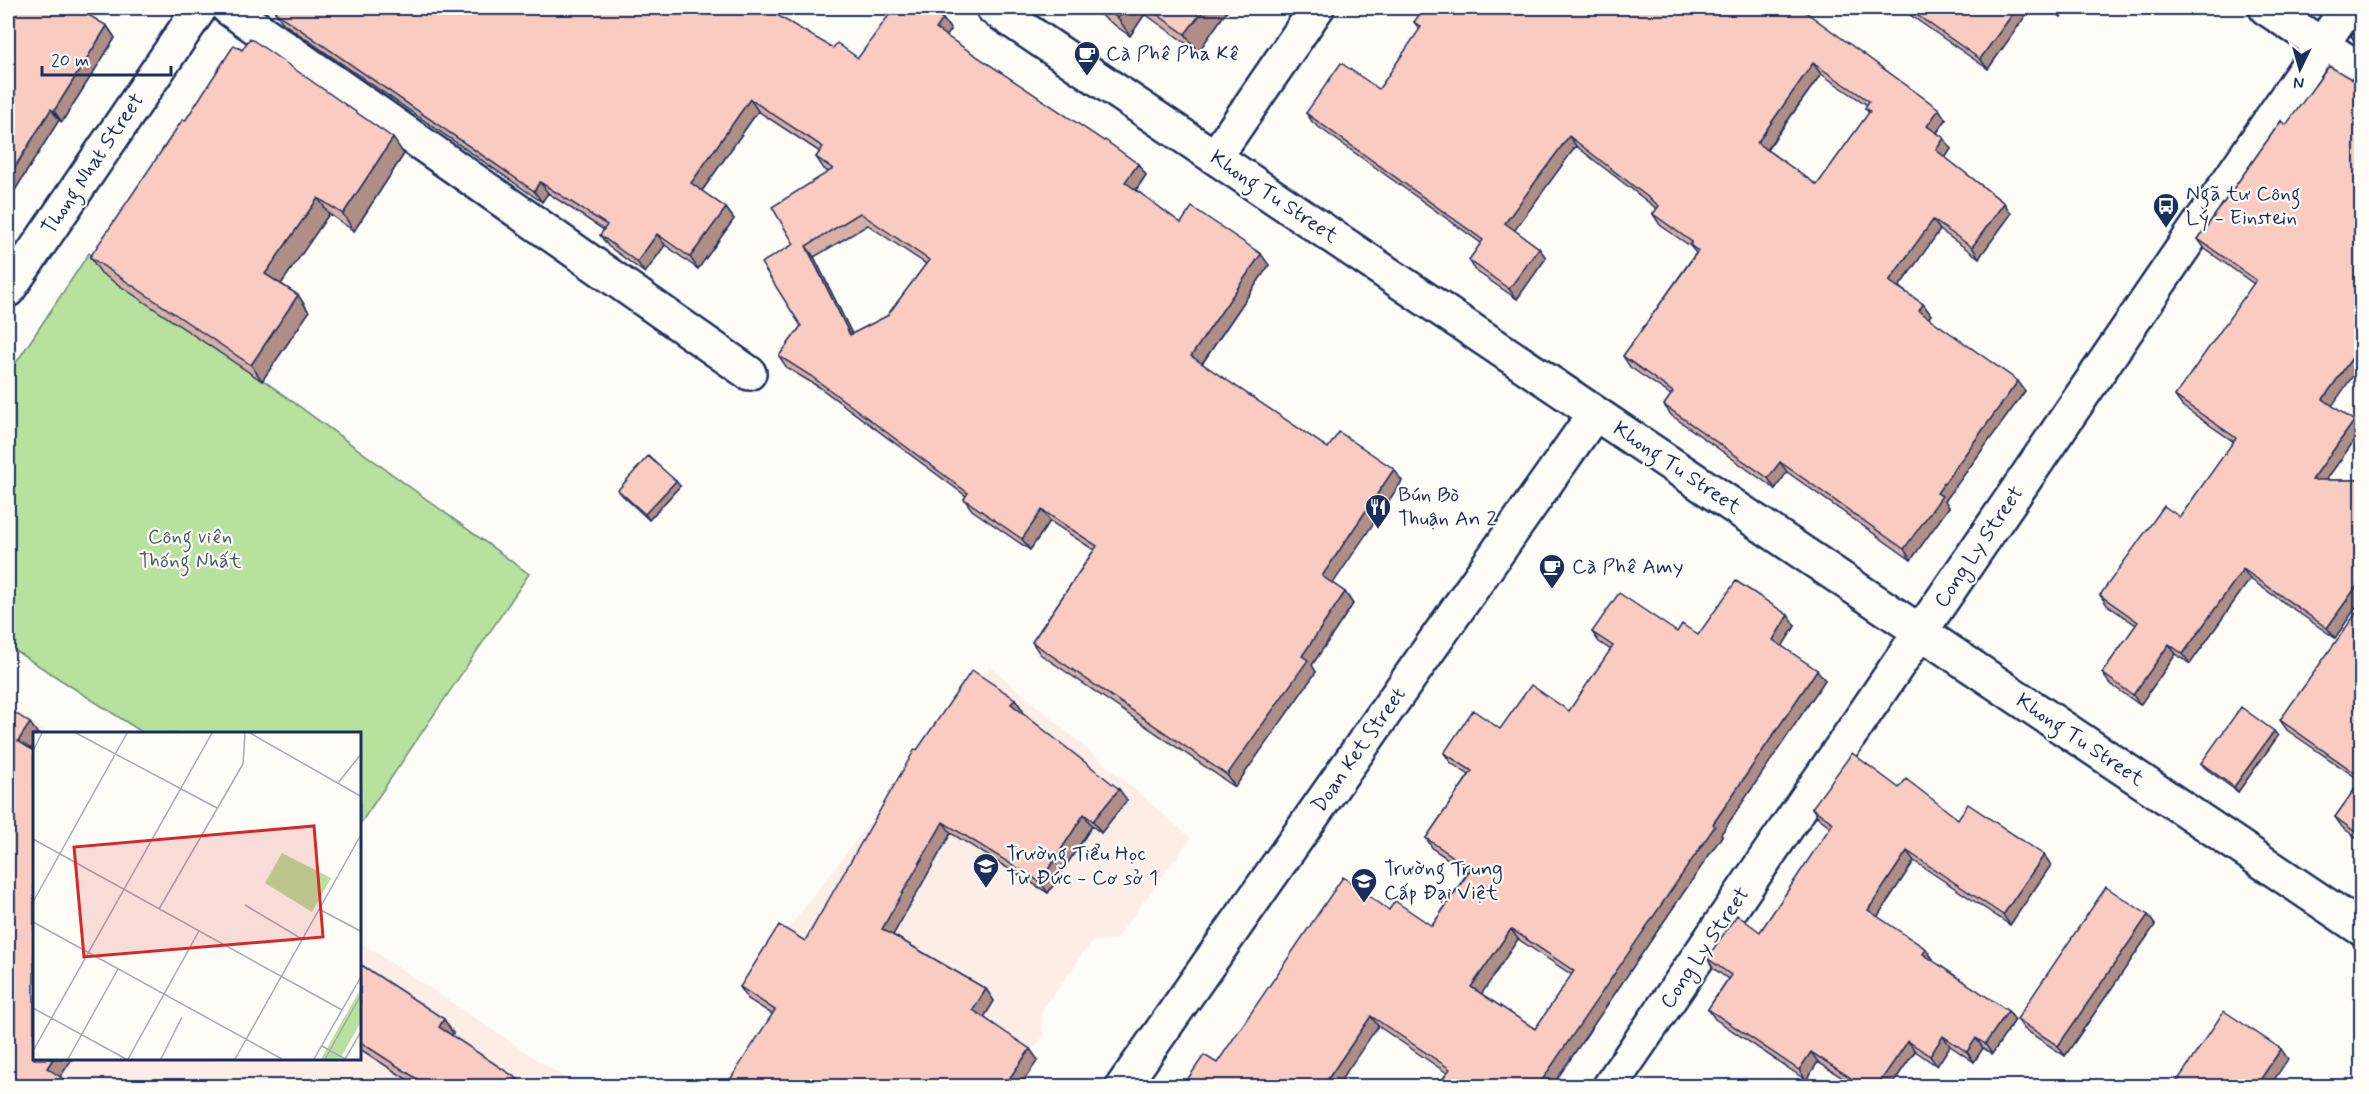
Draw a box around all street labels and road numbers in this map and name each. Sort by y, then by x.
street label: Thong Nhat Street [35,88,153,241]
street label: Khong Tu Street [1204,144,1344,252]
street label: Khong Tu Street [1607,415,1747,523]
street label: Cong Ly Street [1928,481,2031,614]
street label: Doan Ket Street [1305,682,1413,818]
street label: Khong Tu Street [2010,687,2150,795]
street label: Cong Ly Street [1654,882,1757,1015]

